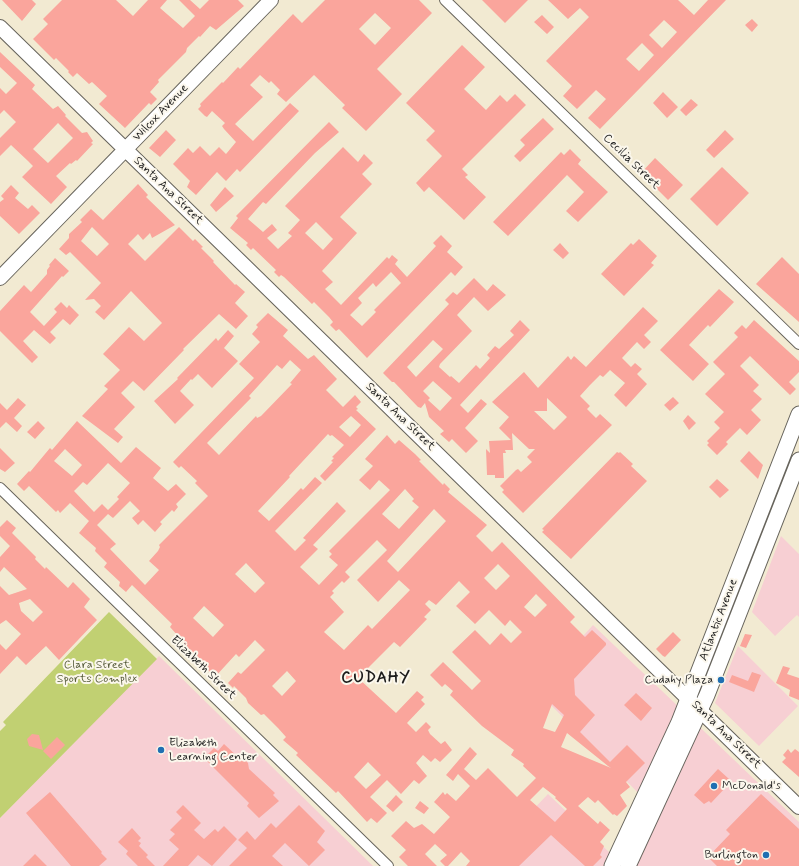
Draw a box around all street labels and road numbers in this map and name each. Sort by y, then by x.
street label: Wilcox Avenue [130,82,192,144]
street label: Cecilia Street [600,131,662,193]
street label: Santa Ana Street [130,154,206,228]
street label: Santa Ana Street [362,380,438,454]
street label: Atlantic Avenue [697,577,741,663]
street label: Elizabeth Street [167,633,239,703]
street label: Santa Ana Street [688,698,764,772]

